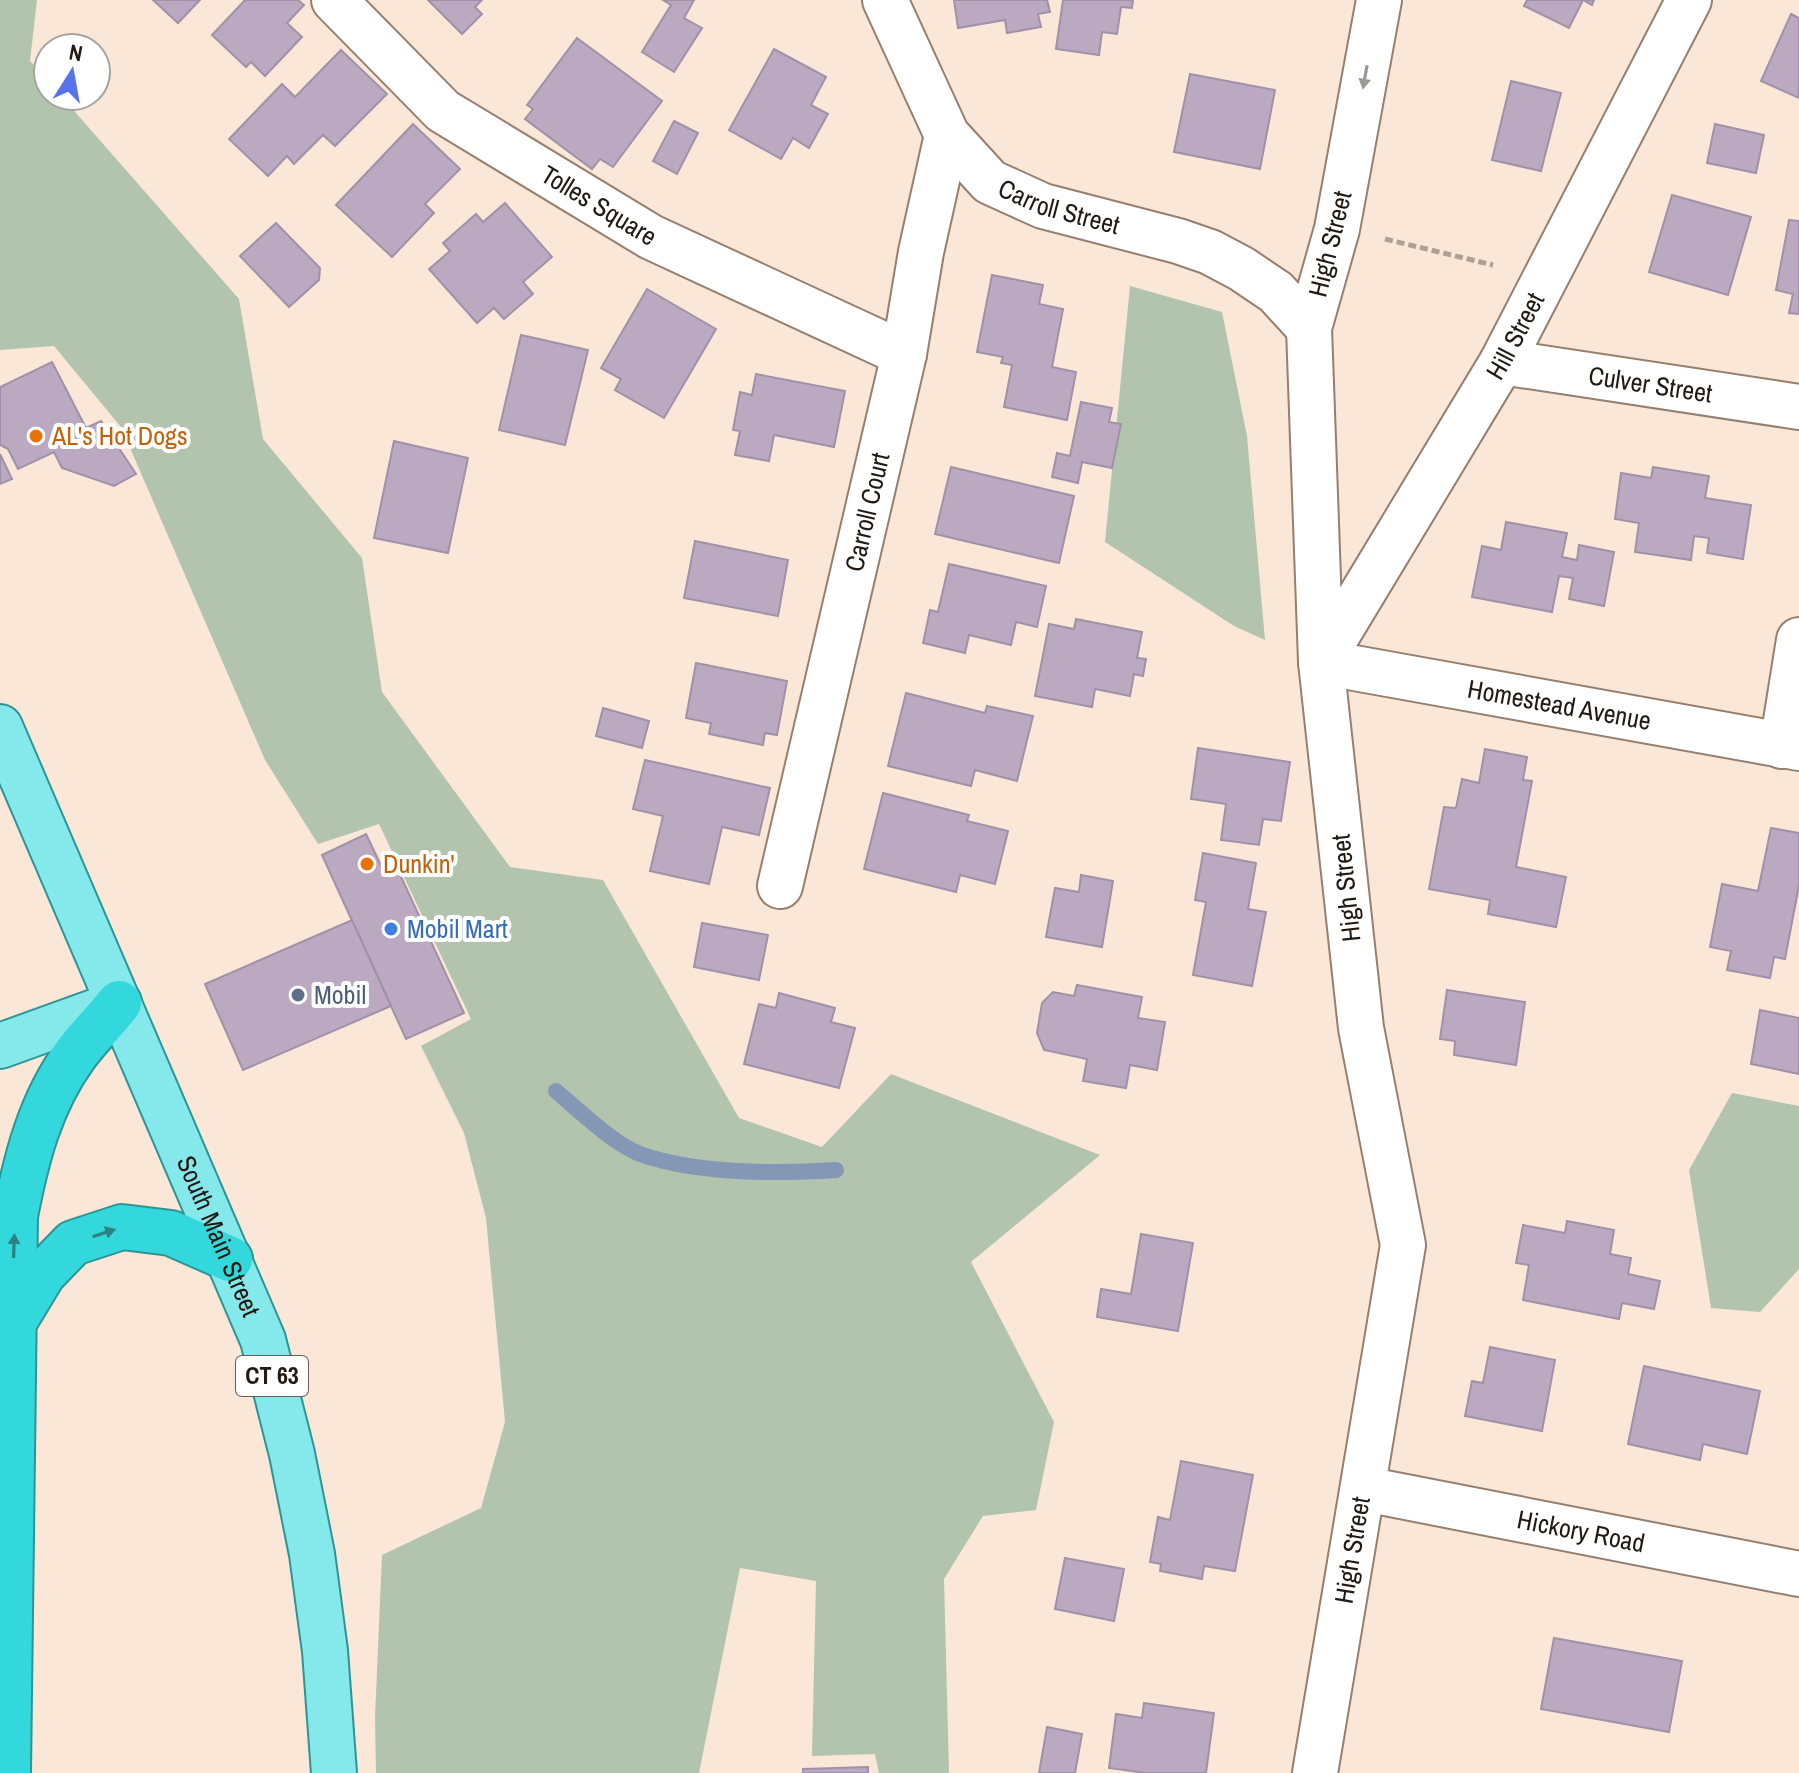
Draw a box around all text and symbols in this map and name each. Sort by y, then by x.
north arrow [32,32,112,112]
text: N [67,36,85,68]
one-way arrow [1358,64,1370,89]
street label: Tolles Square [535,157,664,254]
street label: Carroll Street [993,170,1123,242]
street label: High Street [1299,187,1360,300]
street label: Hill Street [1477,286,1552,386]
street label: Culver Street [1586,357,1715,411]
place label: AL's Hot Dogs [51,418,188,453]
marker: AL's Hot Dogs [27,427,45,445]
street label: Carroll Court [836,449,897,575]
street label: Homestead Avenue [1465,671,1654,738]
street label: High Street [1322,833,1369,944]
place label: Dunkin' [383,846,455,881]
marker: Dunkin' [358,855,376,873]
place label: Mobil Mart [407,911,508,946]
marker: Mobil Mart [382,920,400,938]
place label: Mobil [314,977,366,1012]
marker: Mobil [289,986,307,1004]
street label: South Main Street [169,1150,269,1322]
one-way arrow [92,1227,116,1239]
one-way arrow [8,1233,21,1258]
road number: CT 63 [236,1356,308,1396]
street label: High Street [1326,1494,1378,1606]
street label: Hickory Road [1514,1501,1648,1560]

